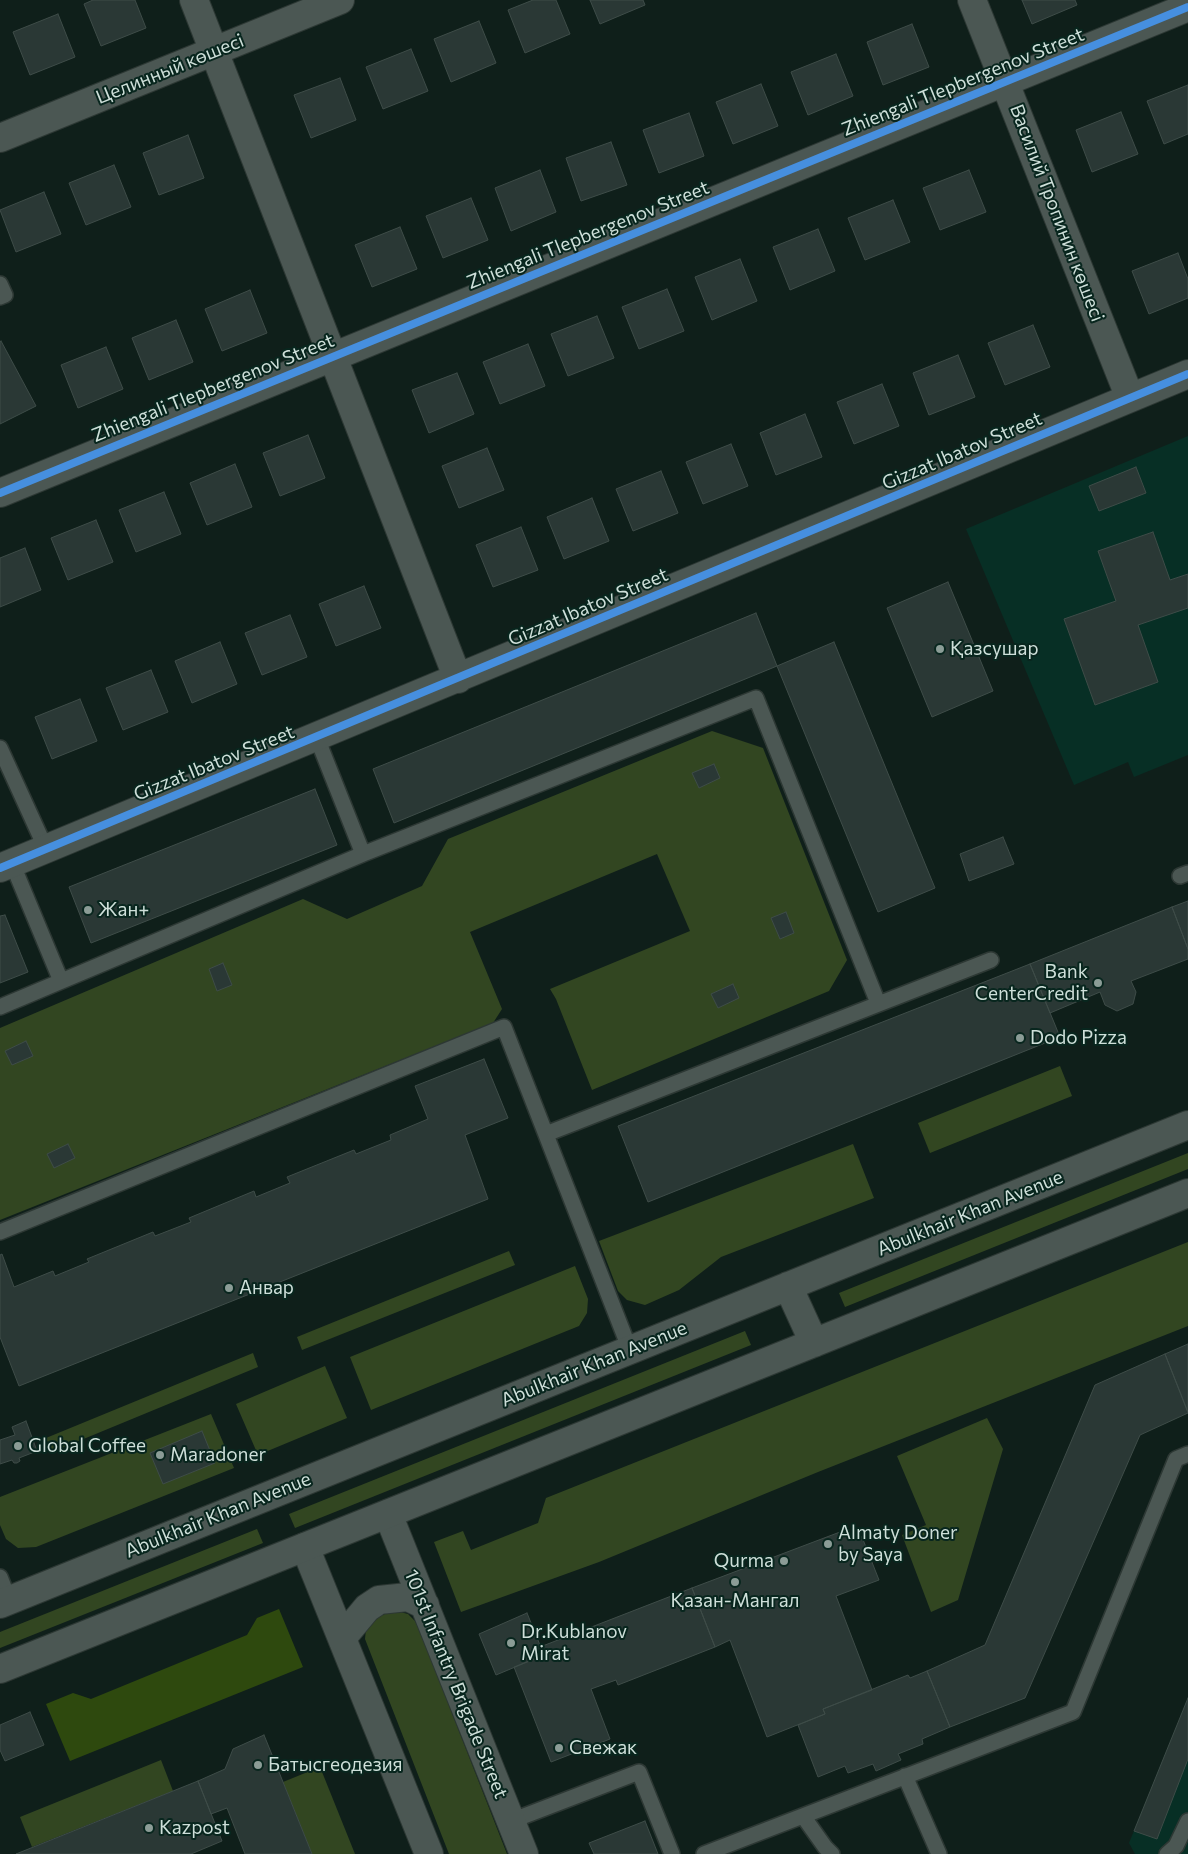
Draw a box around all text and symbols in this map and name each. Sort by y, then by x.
street label: Zhiengali Tlepbergenov Street [839,23,1087,141]
street label: Целинный көшесі [93,29,247,109]
street label: Василий Тропинин көшесі [1005,101,1109,325]
street label: Zhiengali Tlepbergenov Street [464,176,712,294]
street label: Zhiengali Tlepbergenov Street [89,329,337,447]
street label: Gizzat Ibatov Street [879,407,1045,495]
street label: Gizzat Ibatov Street [505,563,671,651]
place label: Қазсушар [950,638,1038,660]
marker: Қазсушар [934,643,946,655]
street label: Gizzat Ibatov Street [130,720,298,806]
place label: Жан+ [98,899,149,921]
marker: Жан+ [82,904,94,916]
place label: Bank CenterCredit [975,961,1088,1005]
marker: Bank CenterCredit [1092,977,1104,989]
place label: Dodo Pizza [1030,1027,1127,1049]
marker: Dodo Pizza [1014,1032,1026,1044]
street label: Abulkhair Khan Avenue [874,1165,1066,1261]
place label: Анвар [239,1277,294,1299]
marker: Анвар [223,1282,235,1294]
street label: Abulkhair Khan Avenue [498,1316,690,1412]
place label: Global Coffee [28,1435,146,1457]
marker: Global Coffee [12,1440,24,1452]
place label: Maradoner [170,1444,266,1466]
marker: Maradoner [154,1449,166,1461]
street label: Abulkhair Khan Avenue [122,1467,314,1563]
place label: Almaty Doner by Saya [838,1522,958,1566]
marker: Almaty Doner by Saya [822,1538,834,1550]
place label: Qurma [714,1550,774,1572]
marker: Qurma [778,1555,790,1567]
street label: 101st Infantry Brigade Street [400,1566,512,1802]
marker: Қазан-Мангал [729,1576,741,1588]
place label: Қазан-Мангал [670,1590,800,1612]
place label: Dr.Kublanov Mirat [521,1621,627,1665]
marker: Dr.Kublanov Mirat [505,1637,517,1649]
place label: Свежак [569,1737,637,1759]
marker: Свежак [553,1742,565,1754]
place label: Батысгеодезия [268,1754,403,1776]
marker: Батысгеодезия [252,1759,264,1771]
place label: Kazpost [159,1817,230,1839]
marker: Kazpost [143,1822,155,1834]

